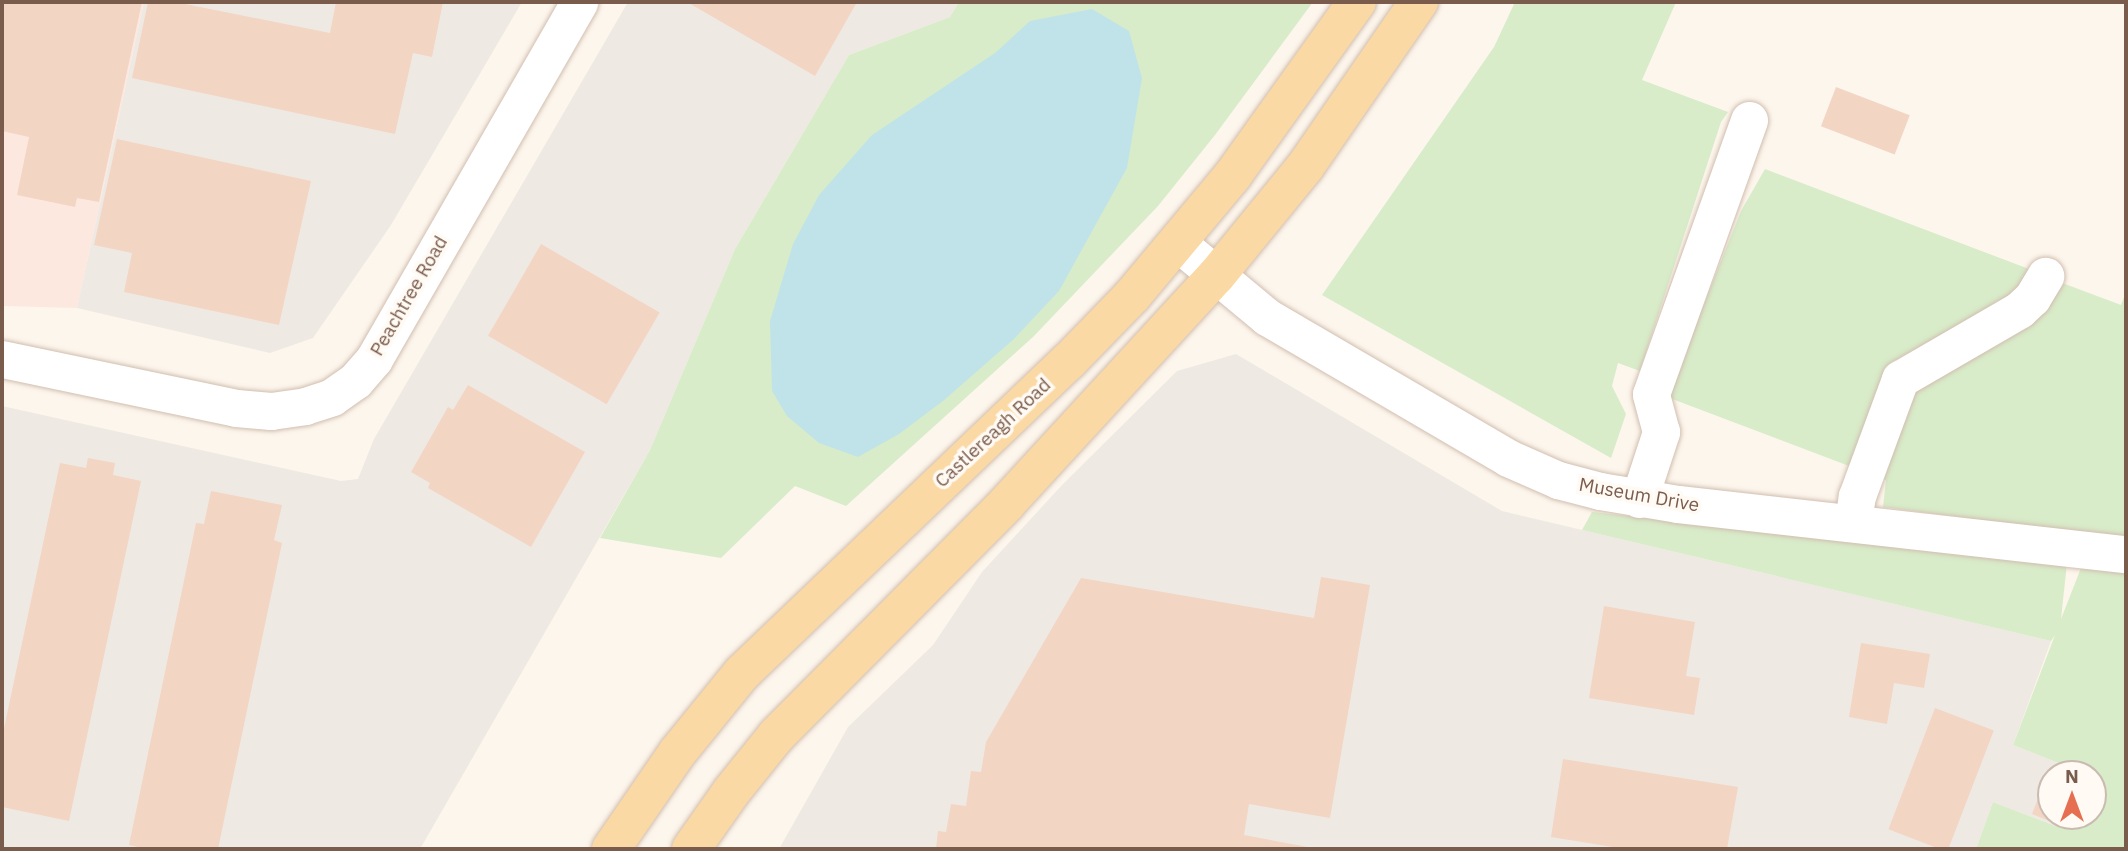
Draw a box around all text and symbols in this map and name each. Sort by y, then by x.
street label: Peachtree Road [365,232,453,360]
street label: Castlereagh Road [930,374,1056,492]
street label: Museum Drive [1577,473,1701,517]
north arrow [2037,760,2107,830]
text: N [2065,764,2079,788]

